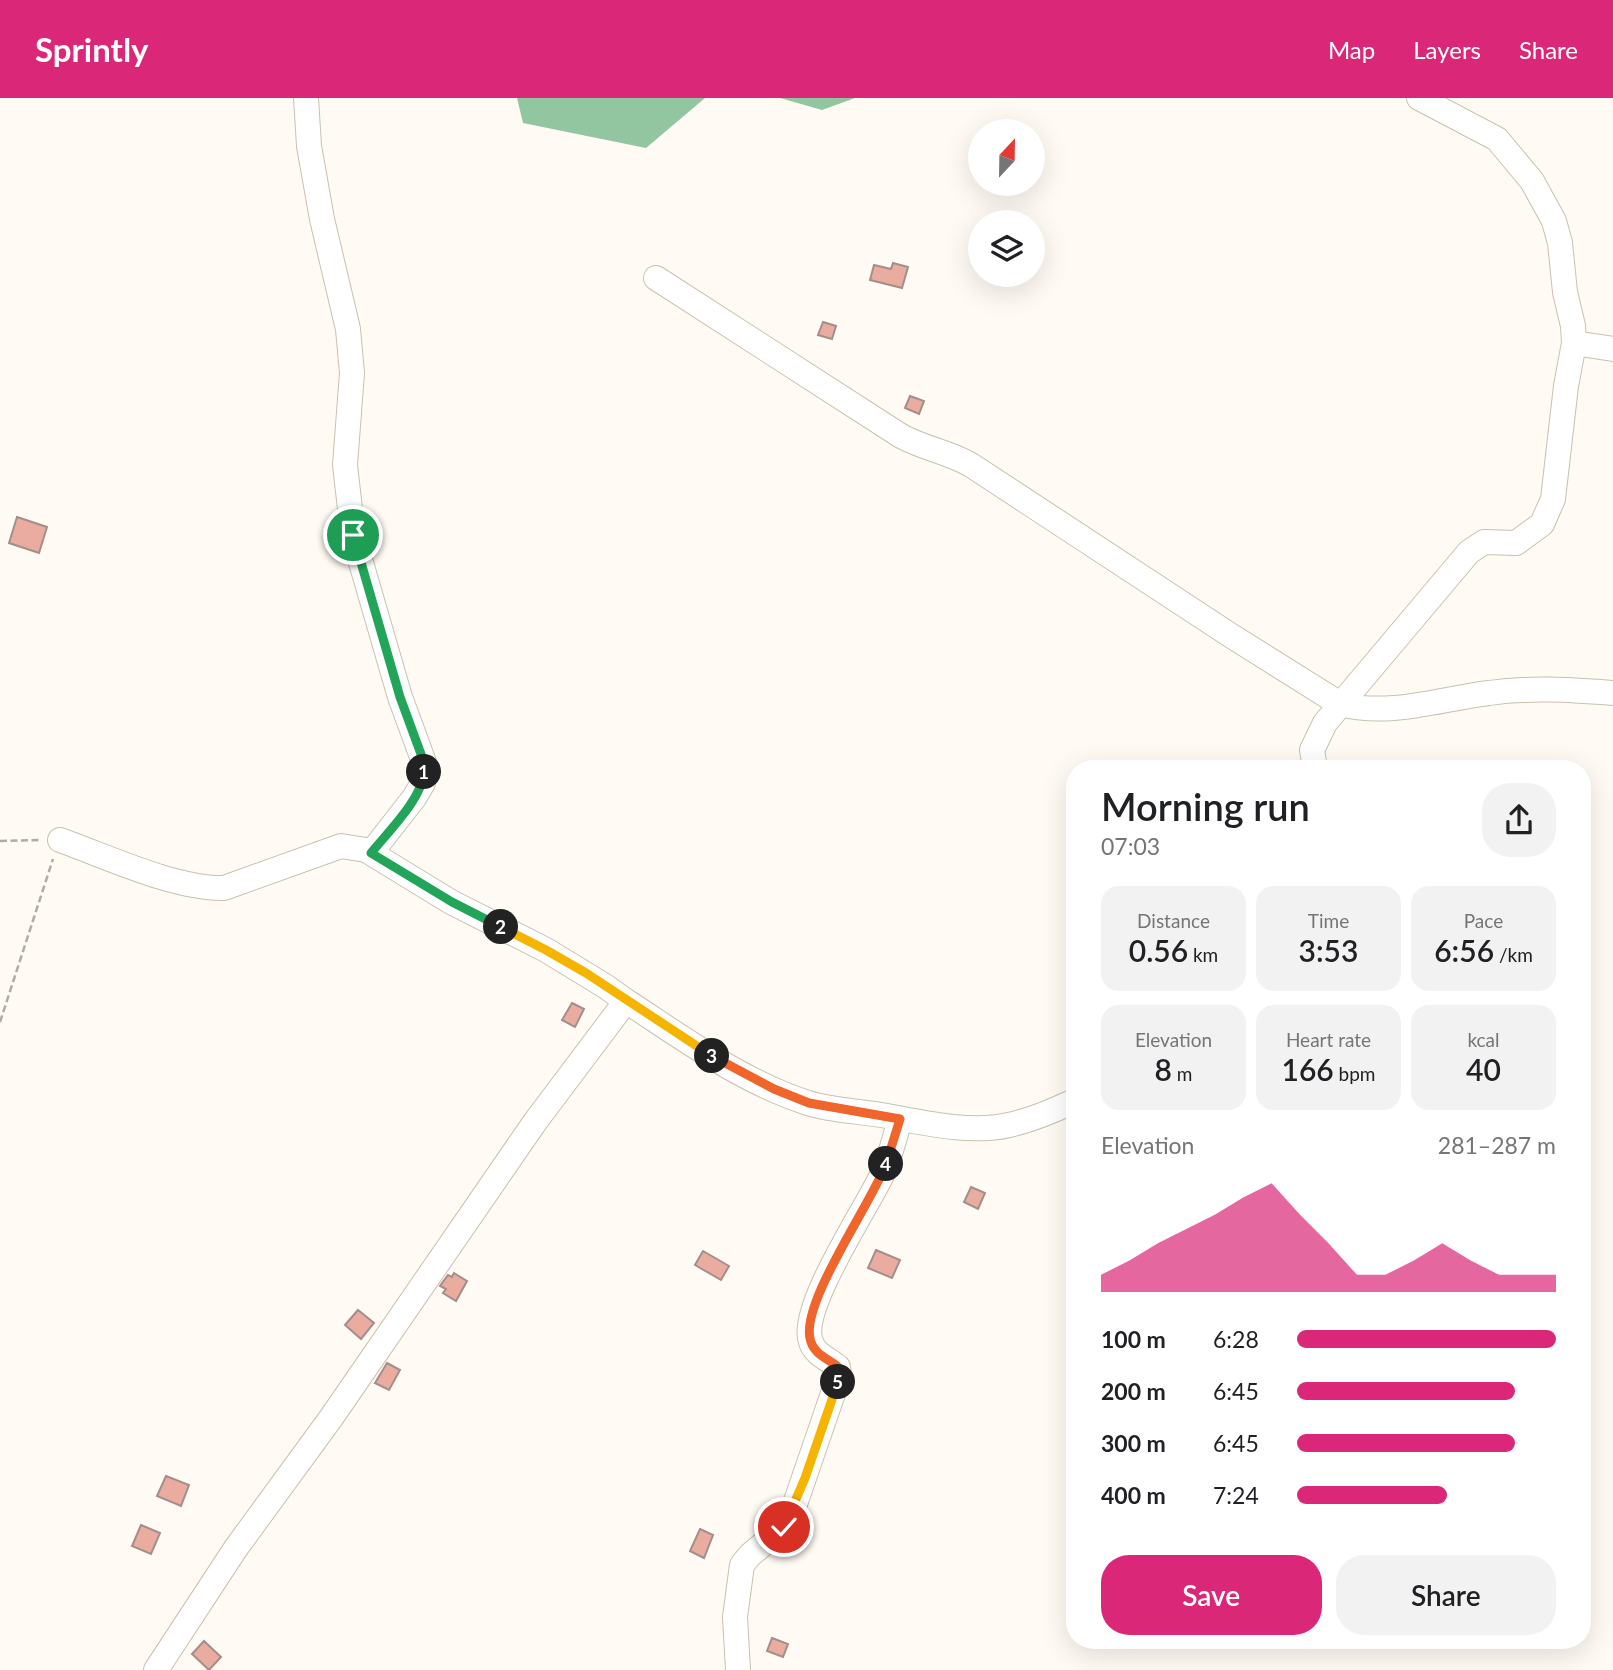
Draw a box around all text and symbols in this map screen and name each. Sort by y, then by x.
text: Sprintly [35,29,149,69]
text: Map [1328,35,1375,64]
text: Layers [1413,35,1481,64]
text: Share [1519,35,1578,64]
north arrow [968,119,1045,196]
map controls [968,119,1045,287]
button: layers [968,210,1045,287]
pin [323,505,383,565]
icon: arrive [334,516,372,554]
pin: 1 [406,754,442,790]
text: 1 [418,760,429,783]
text: Morning run [1101,783,1310,829]
button: share [1482,783,1556,857]
text: 07:03 [1101,832,1160,860]
text: Distance [1137,909,1210,932]
text: Time [1308,909,1349,932]
text: Pace [1464,909,1503,932]
pin: 2 [484,910,518,944]
text: 2 [495,915,506,938]
text: 0.56 [1129,932,1188,968]
text: 3:53 [1299,932,1358,968]
text: 6:56 [1434,932,1494,968]
text: km [1188,943,1218,966]
text: /km [1494,943,1533,966]
text: Elevation [1135,1028,1212,1051]
text: Heart rate [1286,1028,1371,1051]
text: kcal [1467,1028,1500,1051]
pin: 3 [694,1038,730,1074]
text: 3 [706,1044,717,1067]
text: 8 [1155,1051,1172,1087]
text: 166 [1282,1051,1334,1087]
text: 40 [1466,1051,1501,1087]
text: m [1172,1062,1192,1085]
text: bpm [1334,1062,1375,1085]
text: Elevation [1101,1131,1194,1159]
text: 281–287 m [1438,1131,1556,1159]
pin: 4 [868,1146,903,1182]
text: 4 [880,1152,891,1175]
text: 100 m [1101,1325,1166,1353]
text: 6:28 [1213,1325,1259,1353]
pin: 5 [820,1364,856,1400]
text: 5 [832,1370,843,1393]
text: 200 m [1101,1377,1166,1405]
text: 6:45 [1213,1377,1259,1405]
text: 300 m [1101,1429,1166,1457]
text: 6:45 [1213,1429,1259,1457]
text: 400 m [1101,1481,1166,1509]
text: 7:24 [1213,1481,1259,1509]
pin [754,1497,814,1557]
icon: check [765,1508,803,1546]
button: Save [1101,1555,1322,1635]
button: Share [1336,1555,1556,1635]

